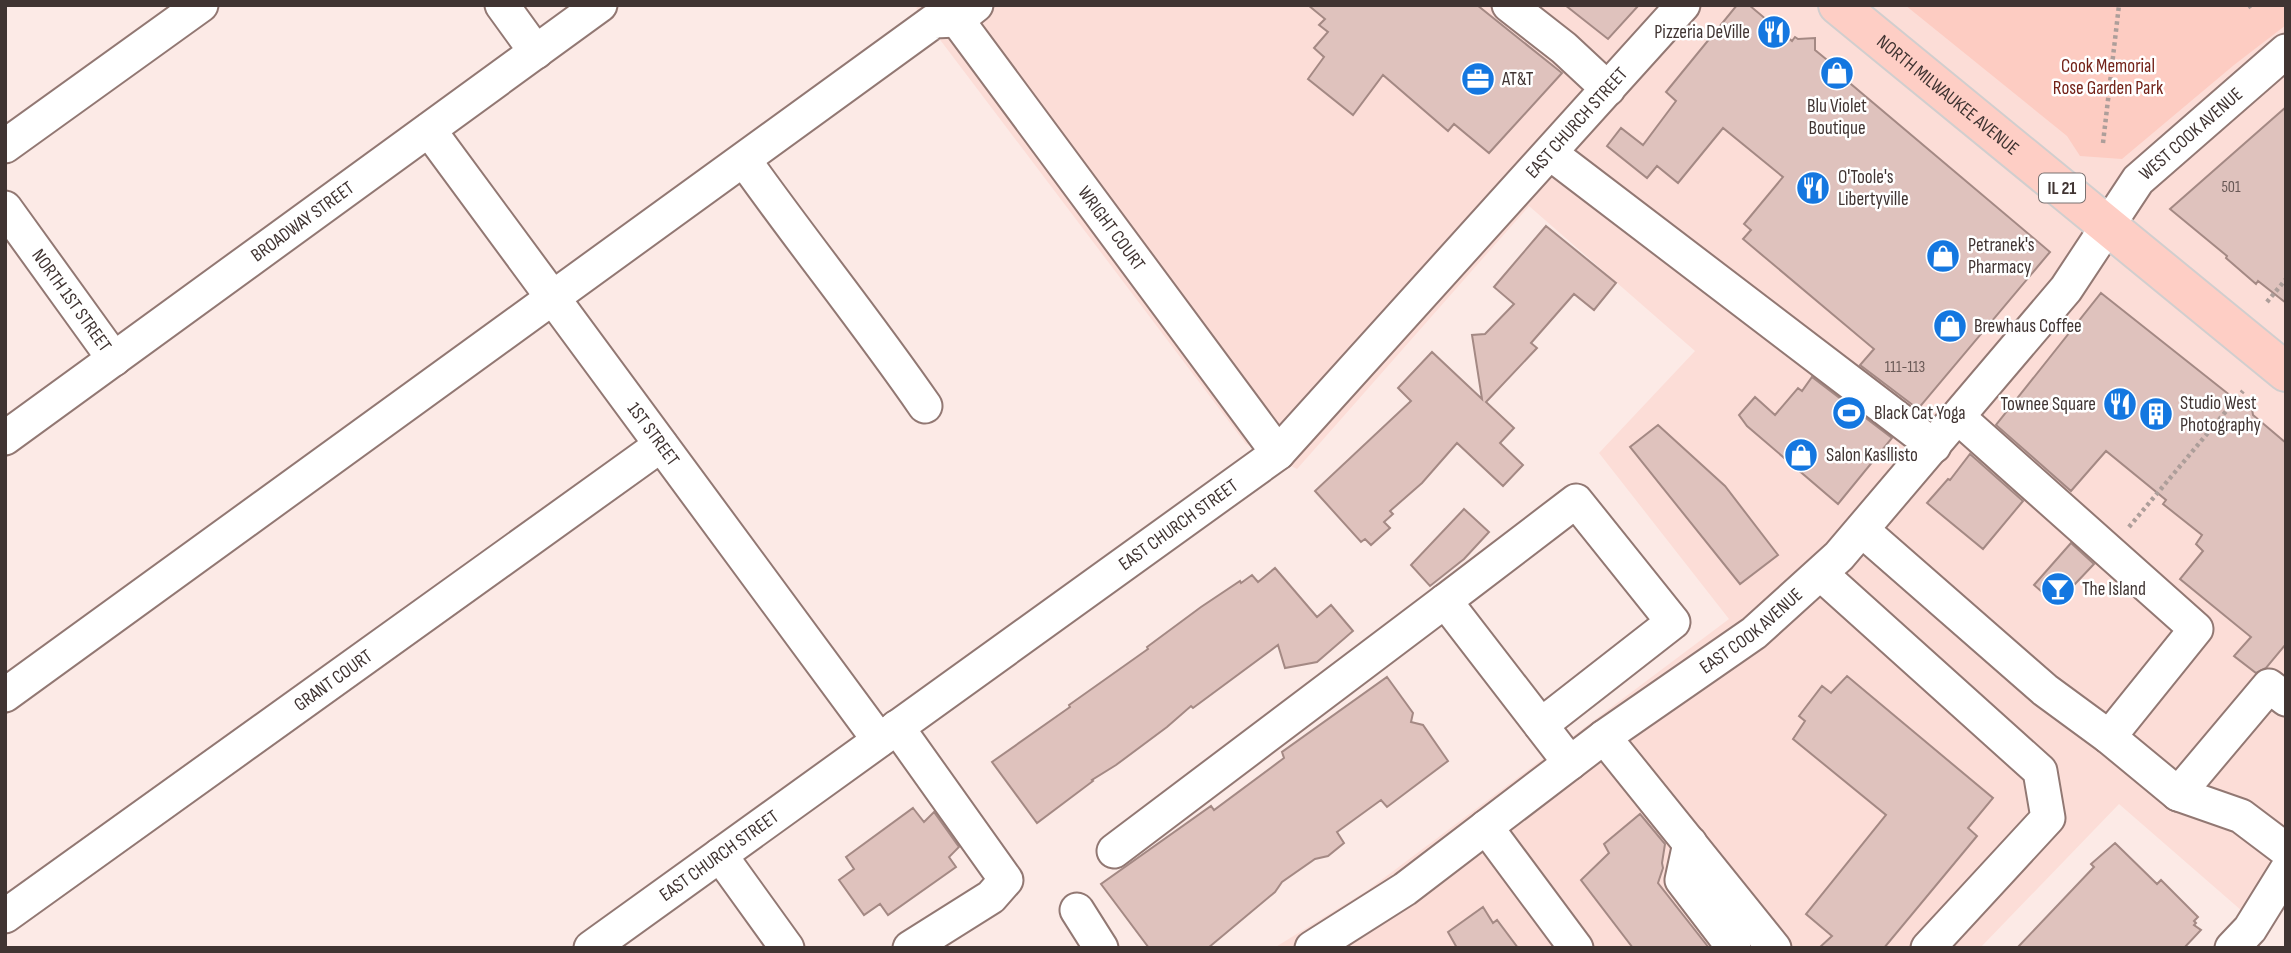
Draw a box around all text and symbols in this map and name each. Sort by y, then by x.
restaurant icon: Pizzeria DeVille [1755,13,1793,51]
place label: Pizzeria DeVille [1654,21,1750,44]
street label: NORTH MILWAUKEE AVENUE [1872,30,2024,160]
shop icon: Blu Violet Boutique [1818,54,1856,92]
park label: Cook Memorial Rose Garden Park [2053,55,2164,100]
office icon: AT&T [1459,60,1497,98]
street label: EAST CHURCH STREET [1521,62,1633,183]
place label: AT&T [1501,68,1534,91]
street label: WEST COOK AVENUE [2135,83,2247,185]
place label: Blu Violet Boutique [1807,95,1867,140]
place label: O'Toole's Libertyville [1838,166,1909,211]
restaurant icon: O'Toole's Libertyville [1794,169,1832,207]
road number: IL 21 [2039,174,2085,202]
street label: BROADWAY STREET [247,176,359,267]
house number: 501 [2221,178,2241,197]
street label: WRIGHT COURT [1073,182,1150,275]
place label: Petranek's Pharmacy [1968,234,2035,279]
shop icon: Petranek's Pharmacy [1924,237,1962,275]
street label: NORTH 1ST STREET [27,245,117,357]
shop icon: Brewhaus Coffee [1931,307,1969,345]
place label: Brewhaus Coffee [1974,315,2082,338]
house number: 111-113 [1885,358,1925,377]
restaurant icon: Townee Square [2101,385,2139,423]
place label: Studio West Photography [2180,392,2261,437]
place label: Townee Square [2001,393,2096,416]
sports icon: Black Cat Yoga [1830,394,1868,432]
building icon: Studio West Photography [2137,395,2175,433]
street label: 1ST STREET [622,398,685,471]
place label: Black Cat Yoga [1874,402,1966,425]
shop icon: Salon Kasllisto [1782,436,1820,474]
place label: Salon Kasllisto [1826,444,1918,467]
street label: EAST CHURCH STREET [1114,474,1243,575]
bar icon: The Island [2039,570,2077,608]
place label: The Island [2082,578,2146,601]
street label: EAST COOK AVENUE [1695,583,1807,679]
street label: GRANT COURT [290,644,377,716]
street label: EAST CHURCH STREET [655,805,783,906]

